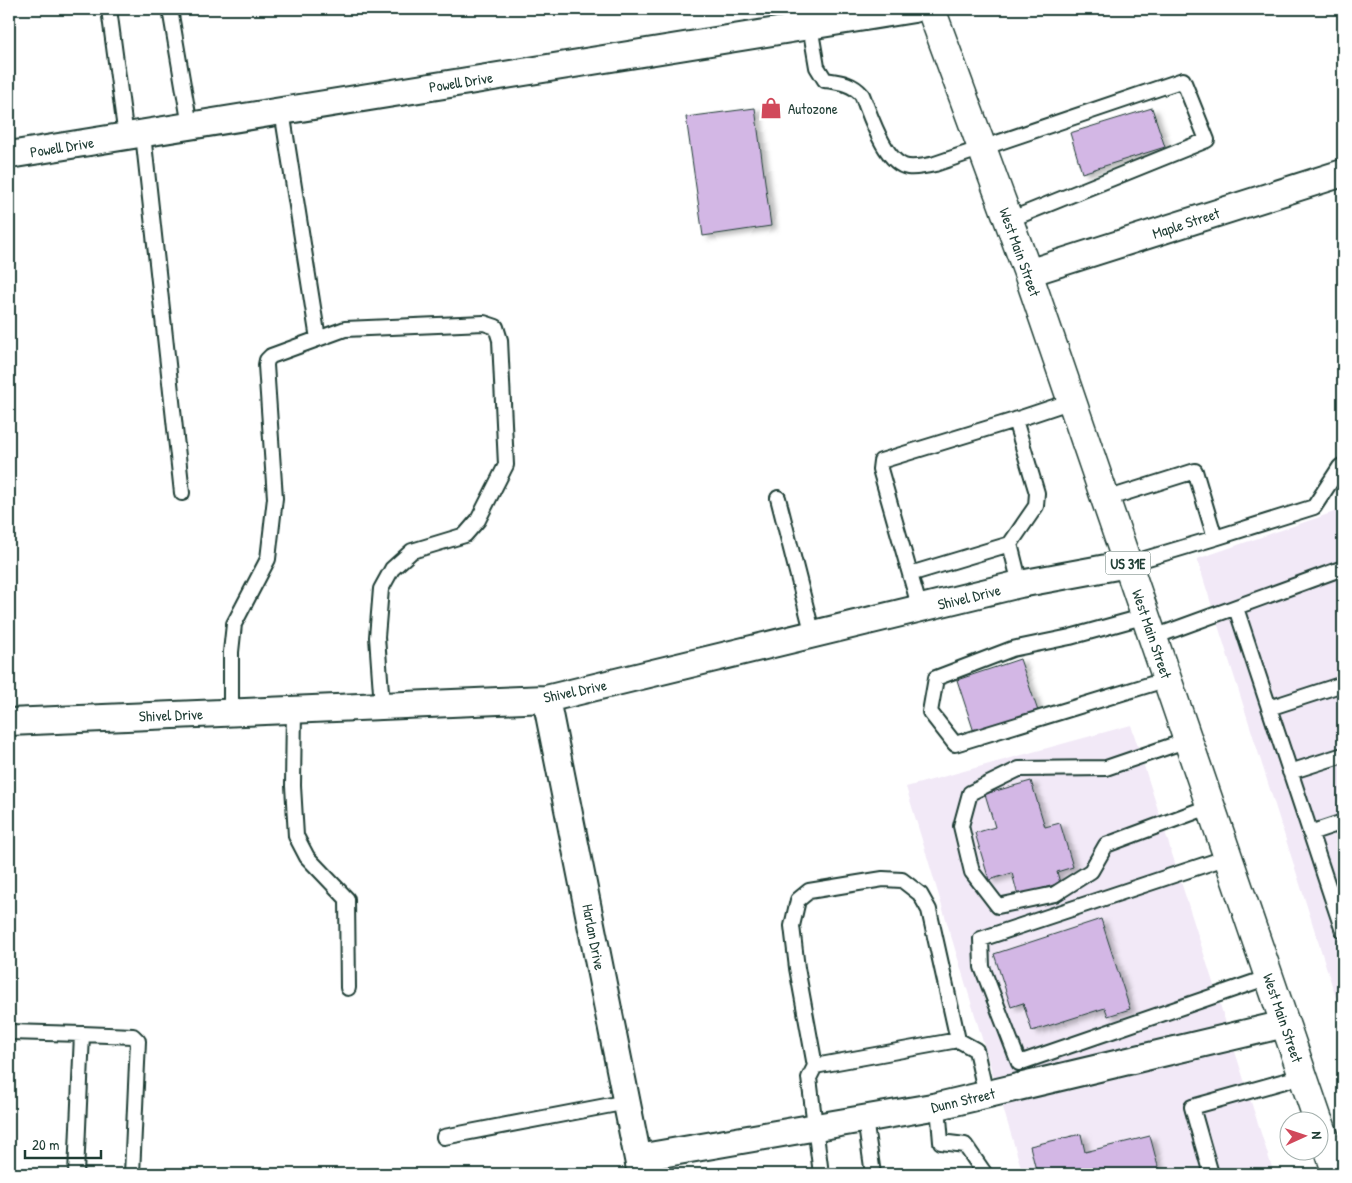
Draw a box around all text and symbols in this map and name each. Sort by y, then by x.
street label: Powell Drive [428,67,494,97]
shop icon: Autozone [758,95,784,121]
place label: Autozone [788,98,838,119]
street label: Powell Drive [29,132,95,162]
street label: Maple Street [1150,202,1223,244]
street label: West Main Street [994,205,1046,300]
road number: US 31E [1106,552,1150,574]
street label: Shivel Drive [935,579,1003,615]
street label: West Main Street [1127,587,1177,682]
street label: Shivel Drive [541,674,609,708]
street label: Shivel Drive [139,703,203,727]
street label: Harlan Drive [577,902,611,972]
street label: West Main Street [1258,971,1308,1066]
street label: Dunn Street [929,1082,998,1118]
north arrow [1280,1110,1330,1160]
scale bar [25,1128,101,1160]
text: N [1308,1131,1327,1140]
text: 20 m [32,1134,59,1155]

